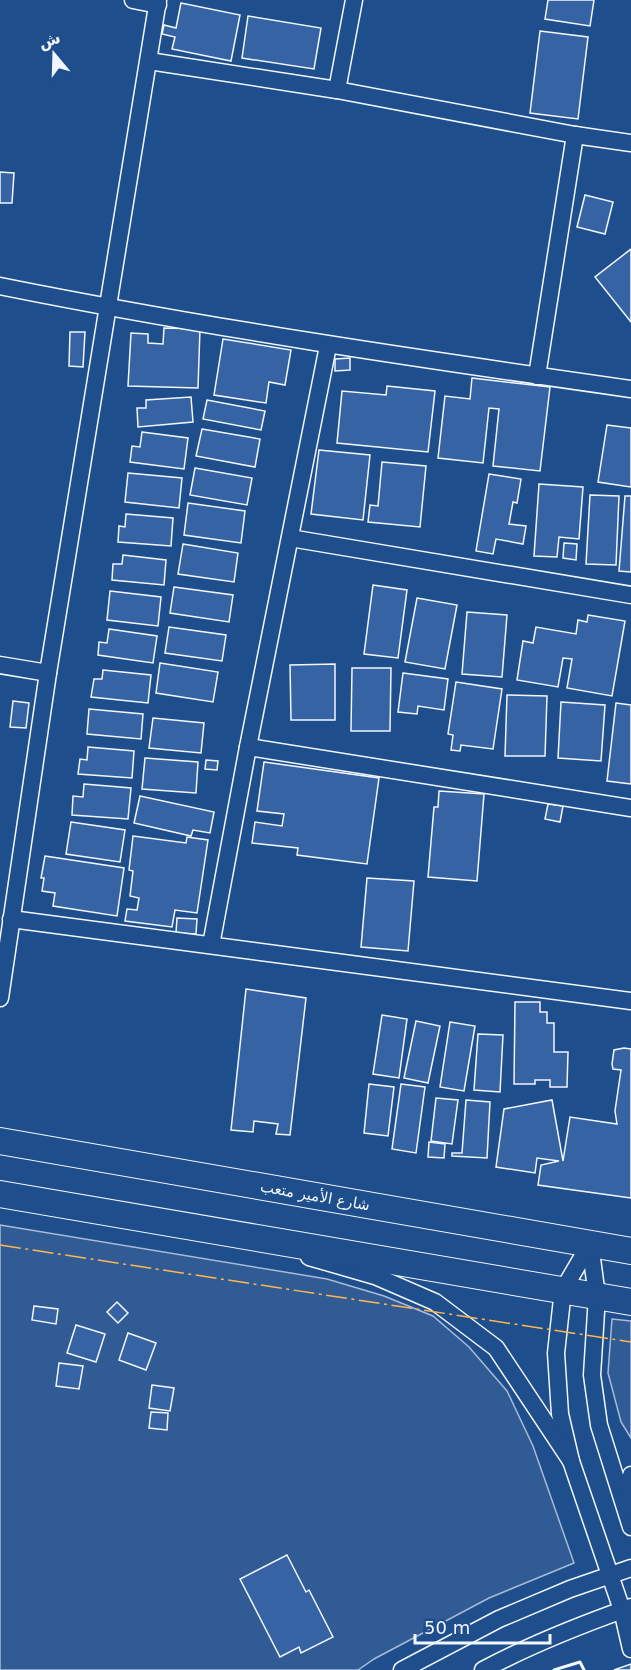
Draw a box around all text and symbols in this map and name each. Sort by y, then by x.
north arrow [24,24,84,84]
text: ش [36,28,63,53]
street label: شارع الأمير متعب [259,1177,371,1214]
scale bar [415,1607,550,1645]
text: 50 m [424,1617,470,1638]

